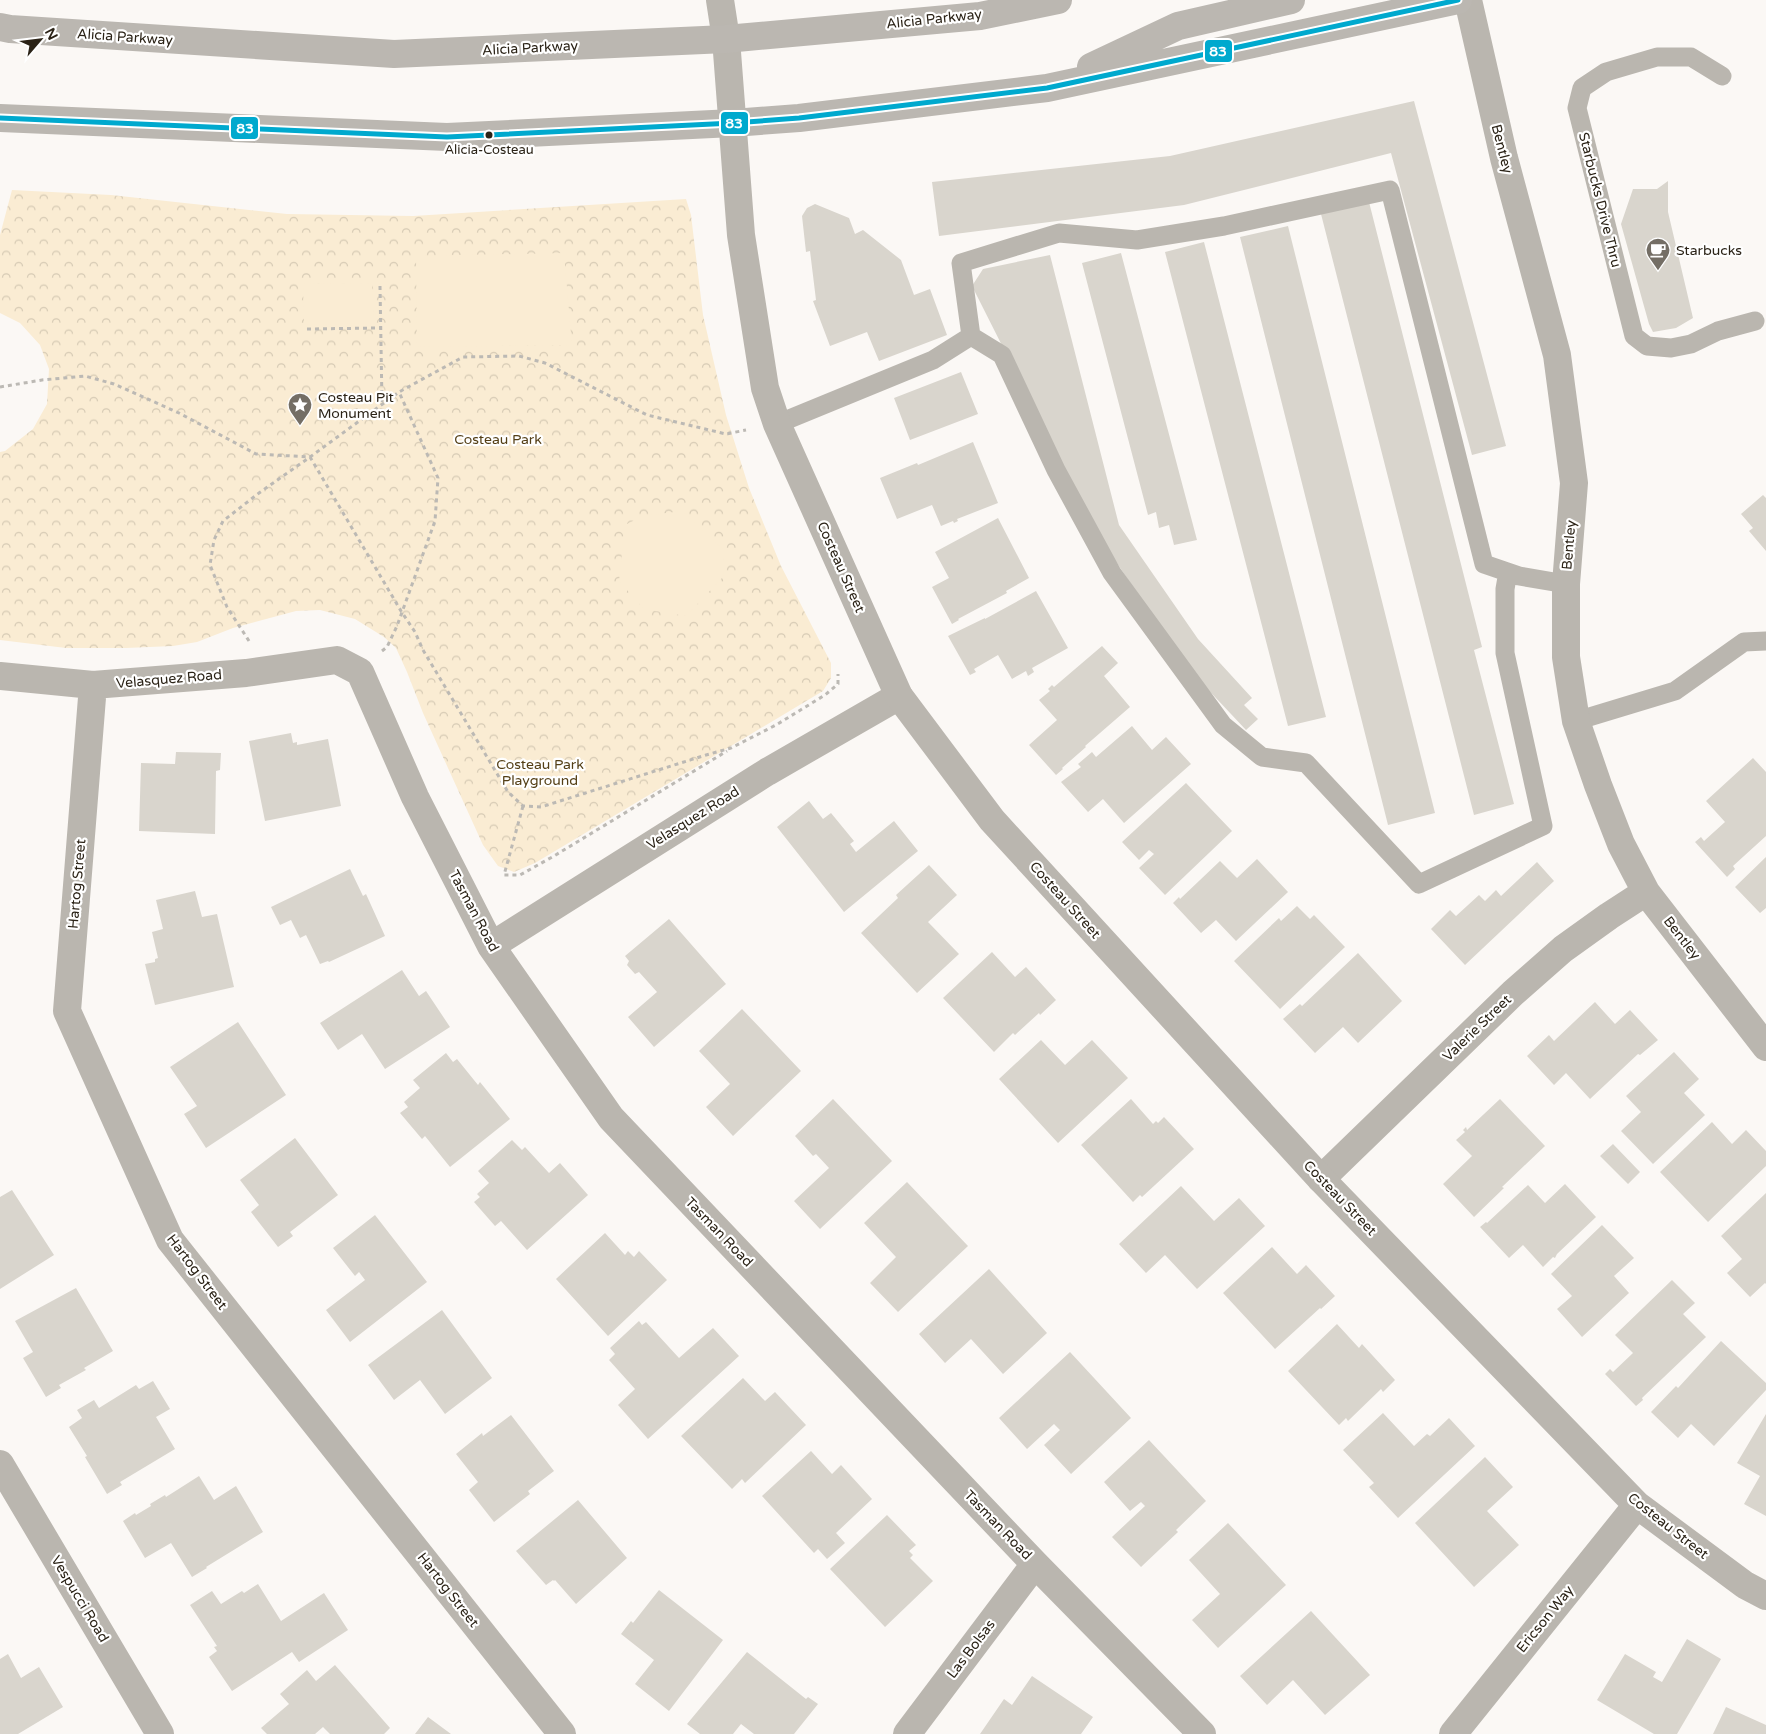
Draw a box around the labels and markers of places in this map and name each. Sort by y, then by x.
marker: Alicia-Costeau [484,130,494,140]
place label: Alicia-Costeau [444,142,534,158]
cafe icon: Starbucks [1645,237,1671,271]
place label: Starbucks [1676,242,1742,259]
place label: Costeau Pit Monument [318,389,395,422]
place icon: Costeau Pit Monument [287,392,313,426]

